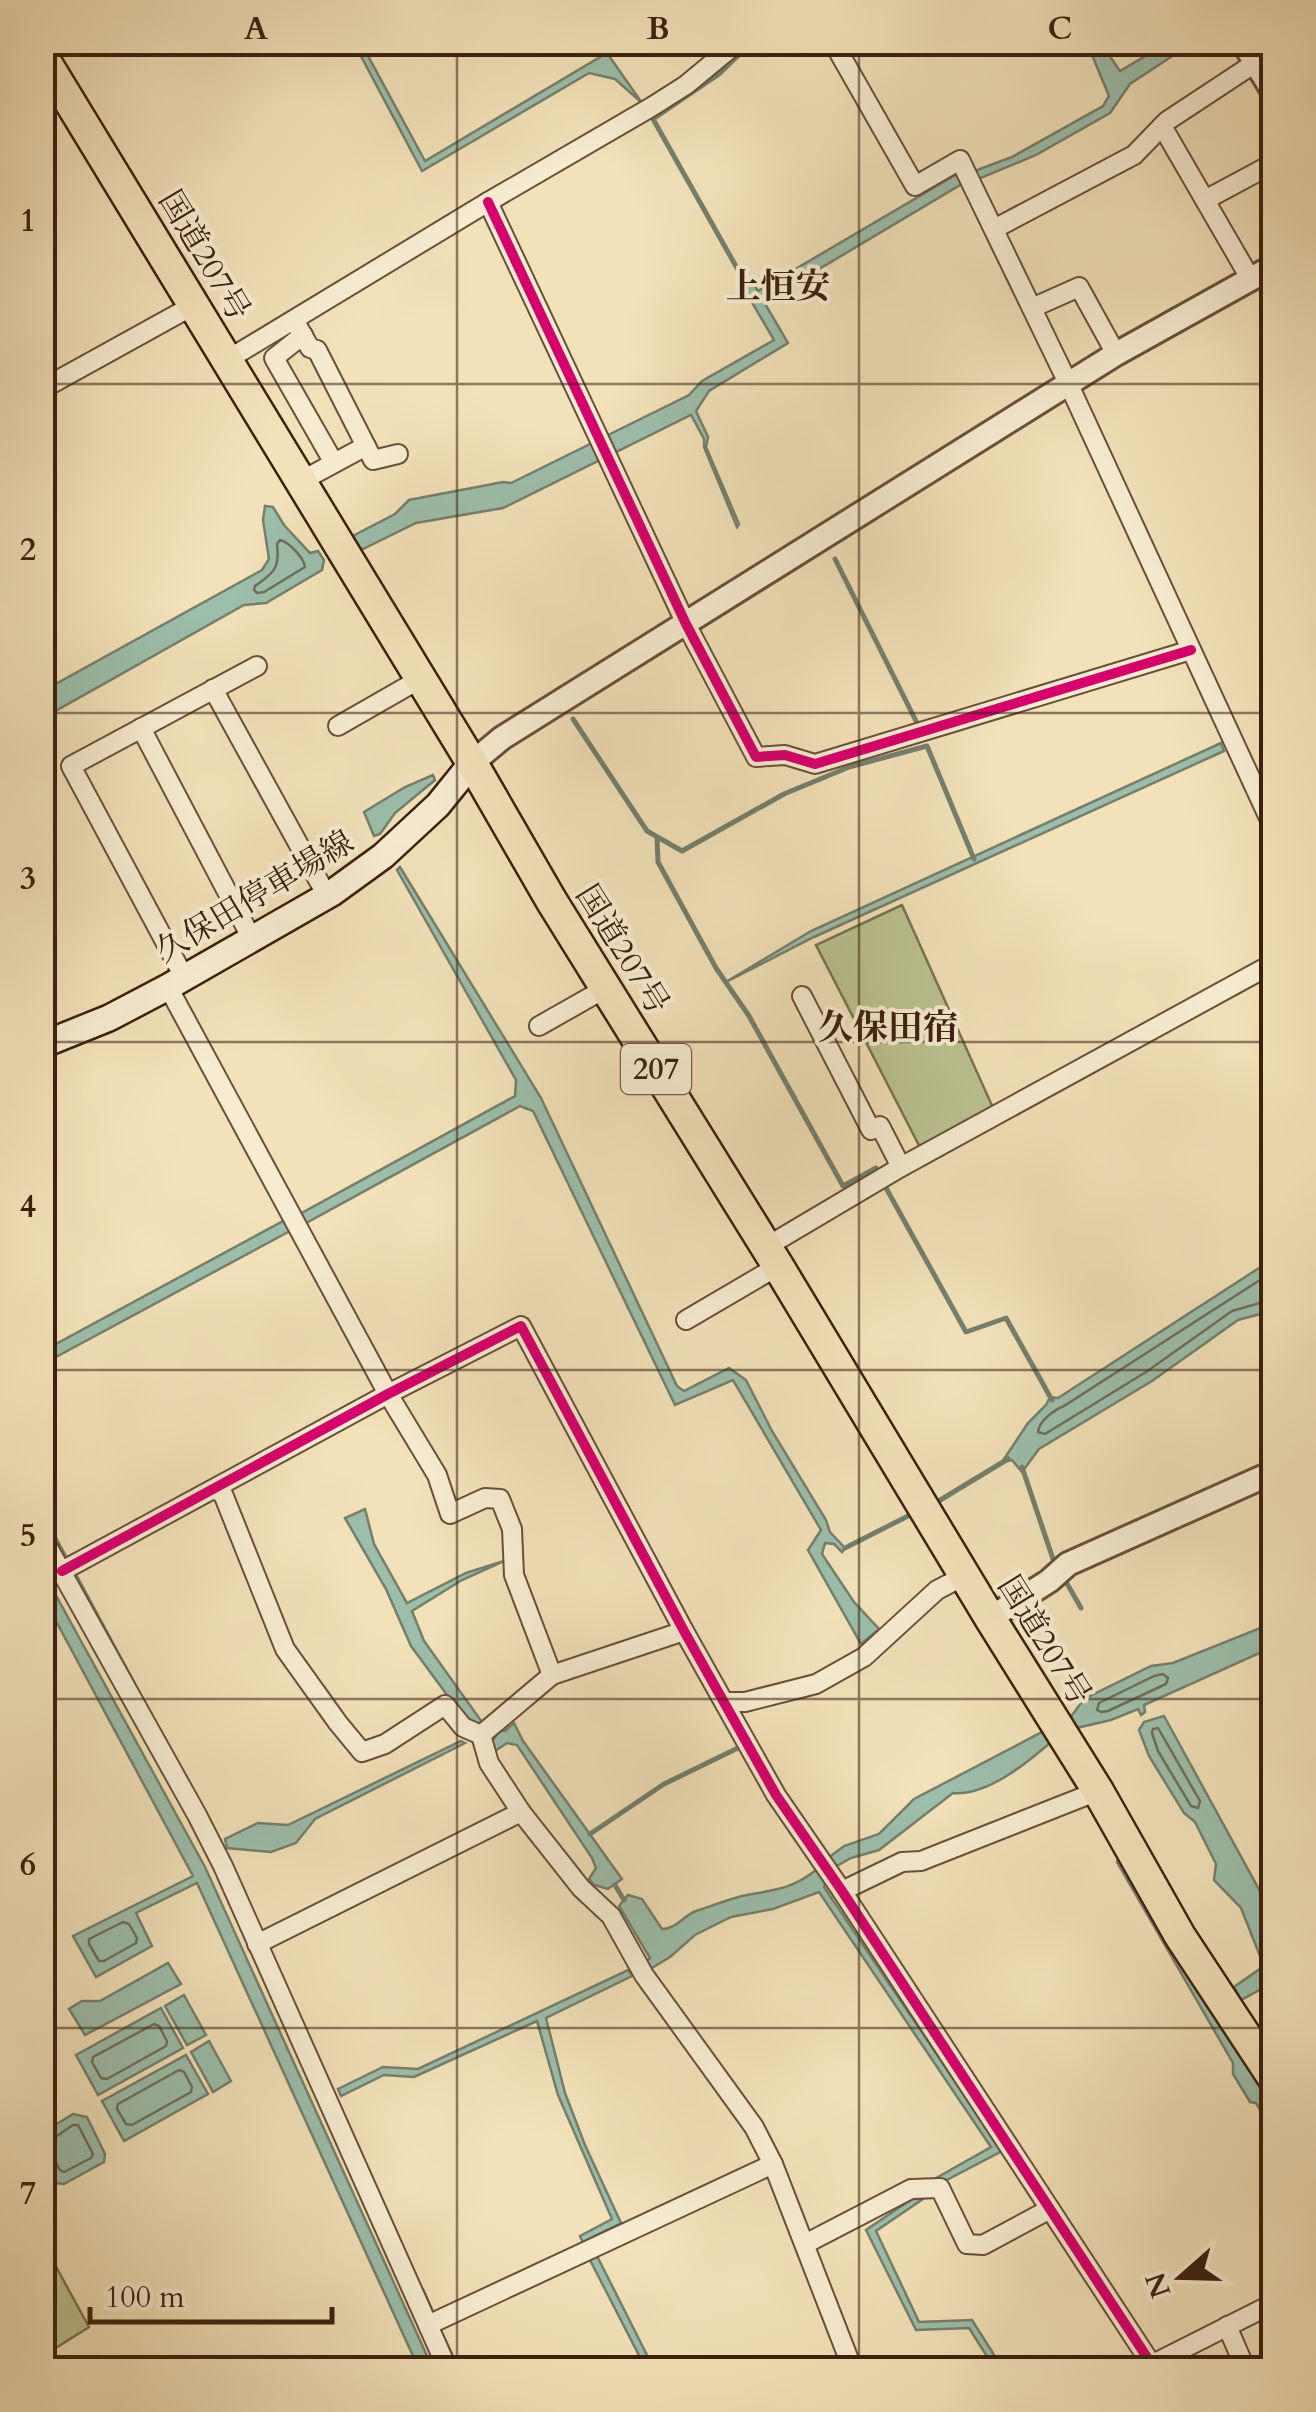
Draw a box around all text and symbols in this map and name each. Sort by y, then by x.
text: A [244,7,268,51]
text: B [646,7,670,51]
text: C [1048,7,1072,51]
street label: 国道207号 [148,182,260,329]
text: 1 [20,199,36,243]
district label: 上恒安 [725,263,831,311]
text: 2 [20,528,36,572]
street label: 久保田停車場線 [147,820,362,973]
text: 3 [20,857,36,901]
street label: 国道207号 [565,876,679,1023]
district label: 久保田宿 [818,1004,958,1052]
road number: 207 [621,1044,691,1094]
text: 4 [20,1185,36,1229]
text: 5 [20,1514,36,1558]
street label: 国道207号 [987,1567,1101,1714]
text: 6 [20,1843,36,1887]
text: 7 [20,2172,36,2216]
north arrow [1131,2227,1231,2327]
scale bar [90,2262,332,2324]
text: N [1136,2267,1180,2303]
text: 100 m [105,2277,185,2318]

